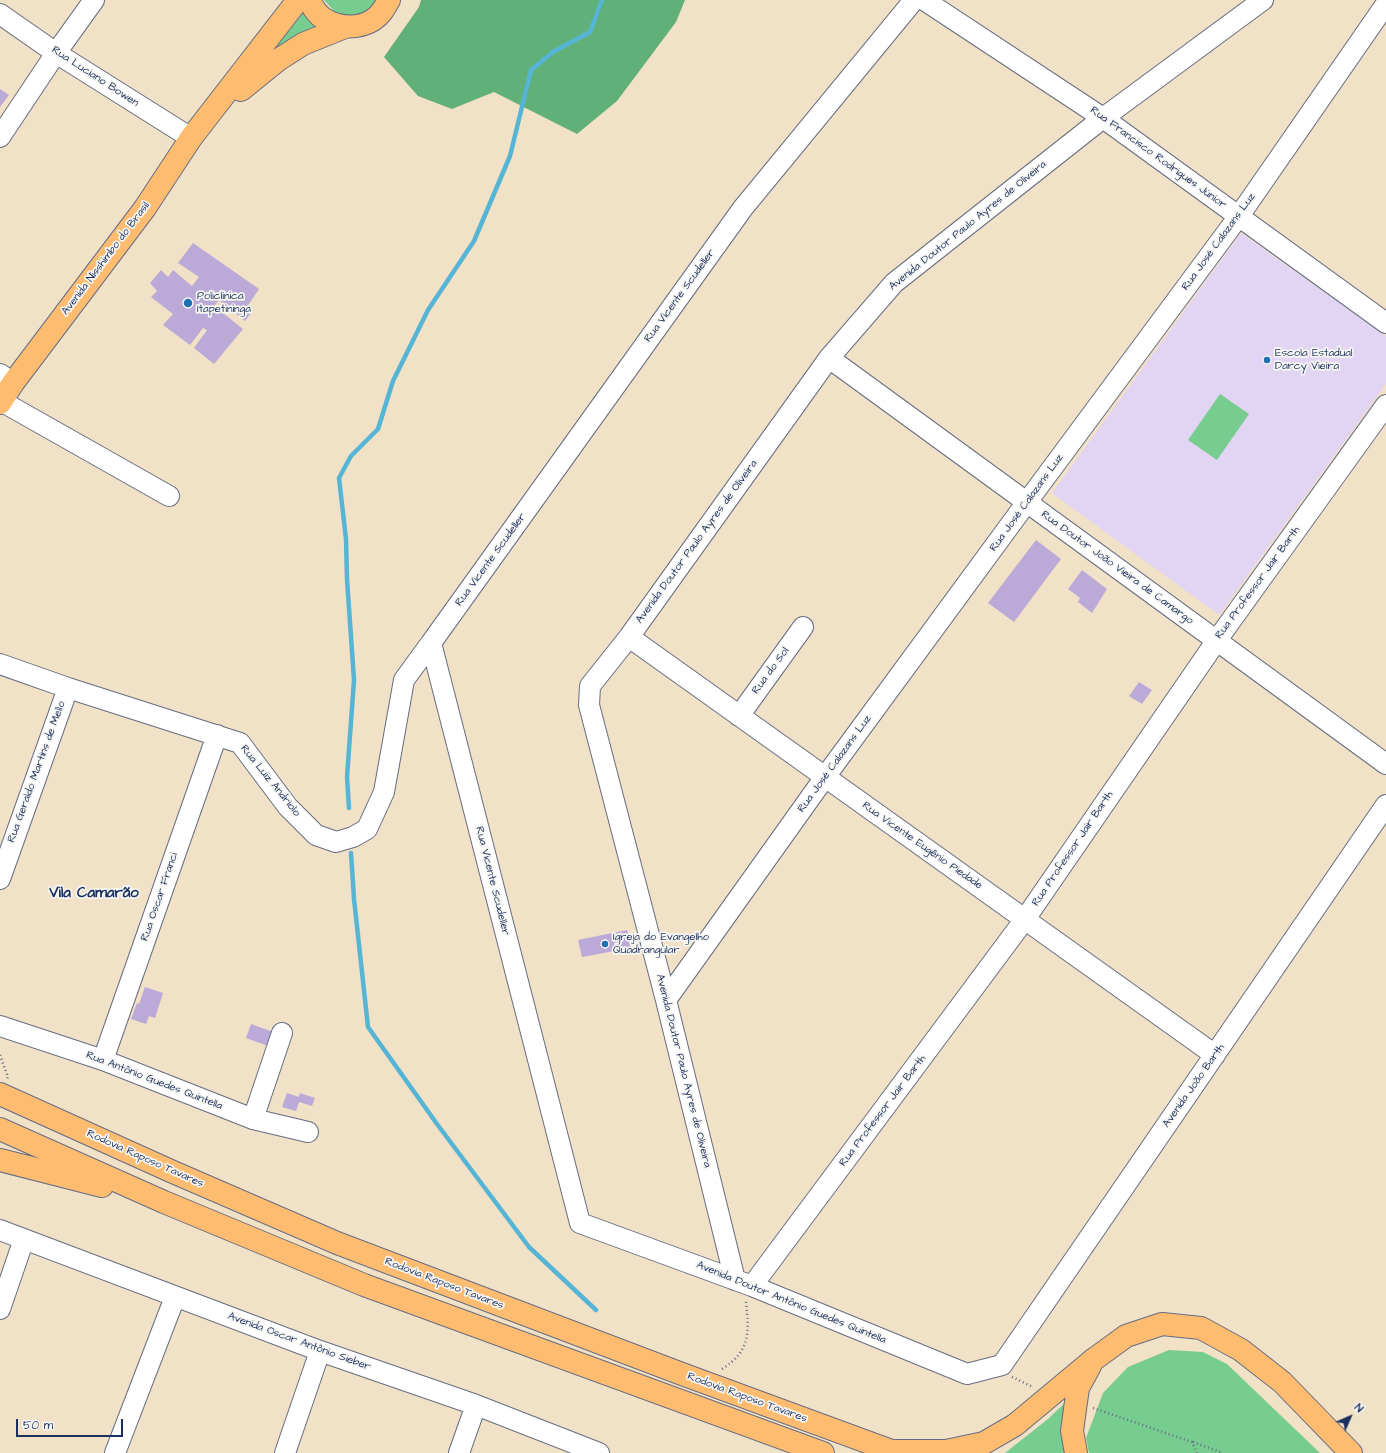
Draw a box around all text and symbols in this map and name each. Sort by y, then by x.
street label: Rua Luciano Bowen [49,44,141,110]
street label: Rua Francisco Rodrigues Júnior [1087,104,1229,212]
street label: Avenida Doutor Paulo Ayres de Oliveira [887,158,1049,294]
street label: Rua José Calazans Luz [1179,191,1259,293]
street label: Avenida Nisshimbo do Brasil [59,200,153,318]
street label: Rua Vicente Scudeller [642,247,718,345]
place label: Policlínica Itapetininga [197,290,251,316]
marker: Policlínica Itapetininga [182,297,194,309]
place label: Escola Estadual Darcy Vieira [1275,347,1353,373]
marker: Escola Estadual Darcy Vieira [1262,355,1272,365]
street label: Rua José Calazans Luz [987,452,1067,554]
street label: Avenida Doutor Paulo Ayres de Oliveira [633,458,761,626]
street label: Rua Doutor João Vieira de Camargo [1038,508,1196,628]
street label: Rua Vicente Scudeller [453,511,529,609]
street label: Rua Professor Jair Barth [1213,524,1303,642]
street label: Rua do Sol [750,645,792,697]
street label: Rua Geraldo Martins de Mello [5,699,69,845]
street label: Rua José Calazans Luz [795,713,875,815]
street label: Rua Luiz Andriolo [237,743,303,819]
street label: Rua Professor Jair Barth [1030,789,1116,909]
street label: Rua Vicente Eugênio Piedade [859,799,985,893]
street label: Rua Vicente Scudeller [472,825,512,937]
street label: Rua Oscar Franci [139,851,181,943]
district label: Vila Camarão [49,885,139,903]
place label: Igreja do Evangelho Quadrangular [613,931,709,957]
marker: Igreja do Evangelho Quadrangular [600,939,610,949]
street label: Avenida Doutor Paulo Ayres de Oliveira [653,973,713,1169]
street label: Avenida João Barth [1160,1042,1228,1130]
street label: Rua Antônio Guedes Quintella [84,1049,224,1113]
street label: Rua Professor Jair Barth [837,1053,929,1169]
street label: Rodovia Raposo Tavares [85,1127,205,1191]
street label: Rodovia Raposo Tavares [383,1255,505,1313]
street label: Avenida Doutor Antônio Guedes Quintella [694,1259,888,1347]
street label: Avenida Oscar Antônio Sieber [226,1310,372,1374]
street label: Rodovia Raposo Tavares [685,1370,809,1426]
north arrow [1330,1397,1370,1437]
text: N [1351,1400,1367,1416]
scale bar [18,1411,125,1437]
text: 50 m [23,1417,53,1434]

